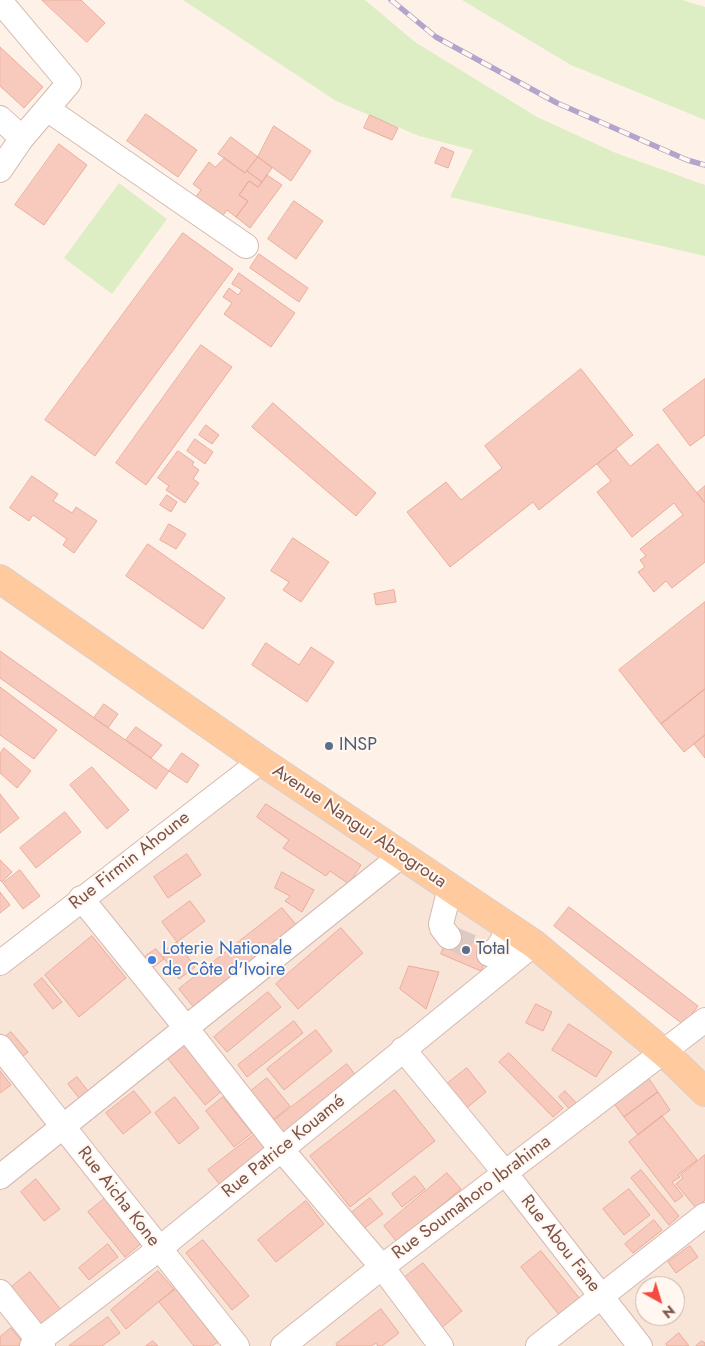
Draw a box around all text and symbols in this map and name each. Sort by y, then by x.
place label: INSP [339,735,377,757]
marker: INSP [323,740,335,752]
street label: Avenue Nangui Abrogroua [268,761,450,893]
street label: Rue Firmin Ahoune [65,807,195,915]
place label: Loterie Nationale de Côte d'Ivoire [162,939,292,982]
place label: Total [476,939,510,961]
marker: Total [460,944,472,956]
marker: Loterie Nationale de Côte d'Ivoire [146,954,158,966]
street label: Rue Patrice Kouamé [218,1091,350,1203]
street label: Rue Soumahoro Ibrahima [389,1131,555,1265]
street label: Rue Aicha Kone [72,1143,164,1251]
street label: Rue Abou Fane [516,1191,604,1297]
north arrow [635,1276,685,1326]
text: N [658,1301,679,1323]

